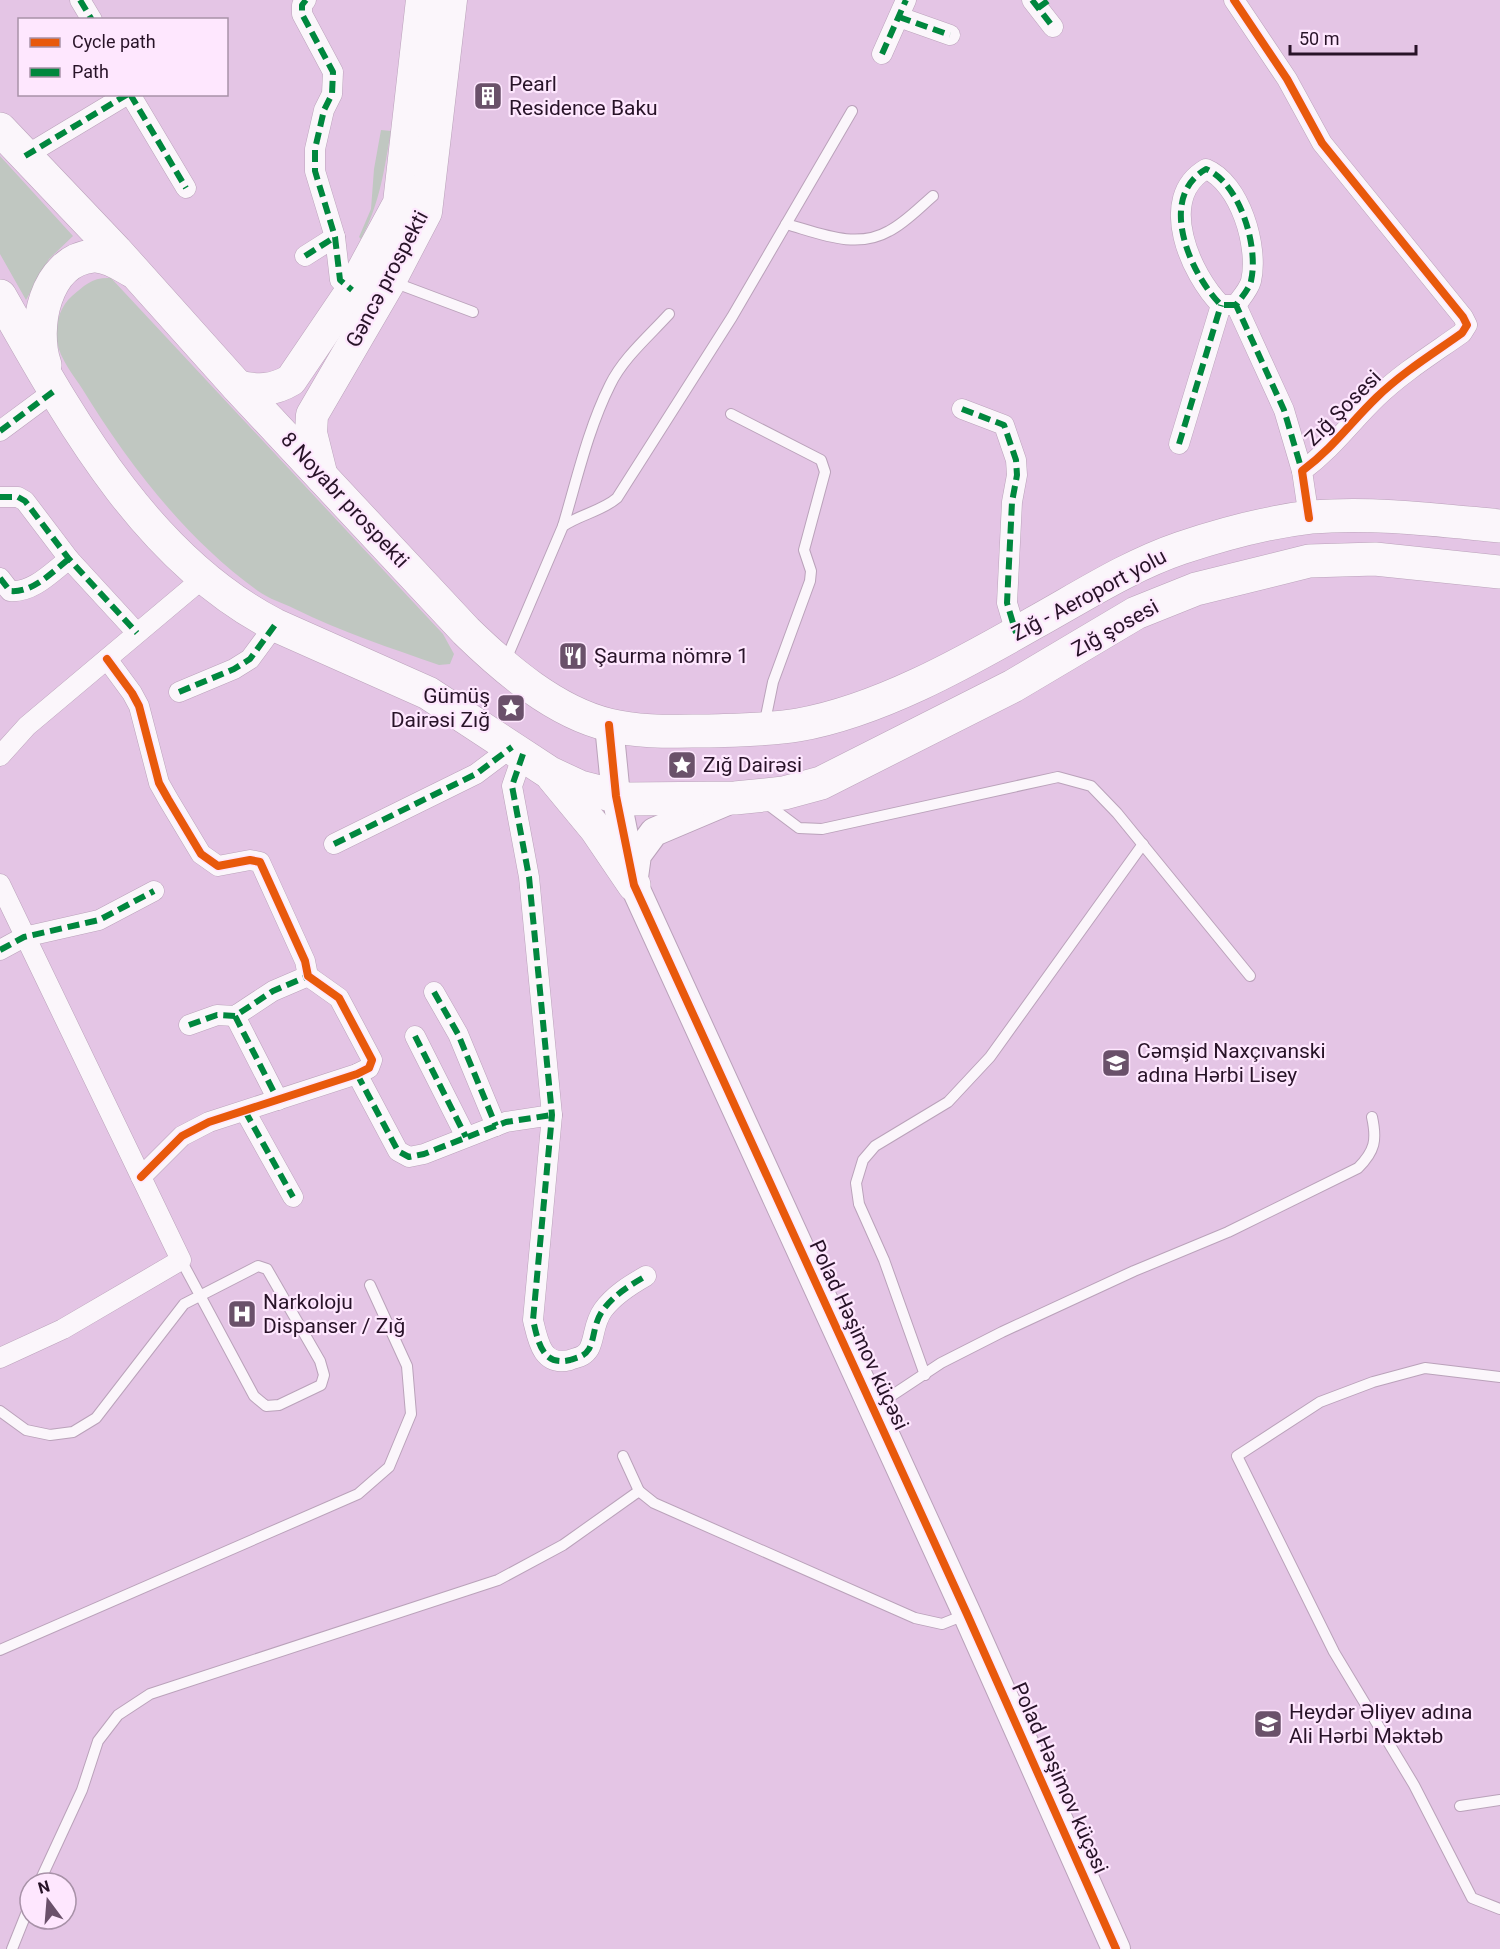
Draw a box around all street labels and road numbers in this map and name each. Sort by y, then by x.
street label: Gəncə prospekti [341,207,433,351]
street label: Zığ Şosesi [1300,365,1386,451]
street label: 8 Noyabr prospekti [276,427,414,573]
street label: Zığ - Aeroport yolu [1008,544,1170,646]
street label: Zığ şosesi [1067,594,1163,662]
street label: Polad Həşimov küçəsi [804,1236,914,1434]
street label: Polad Həşimov küçəsi [1007,1679,1113,1877]

